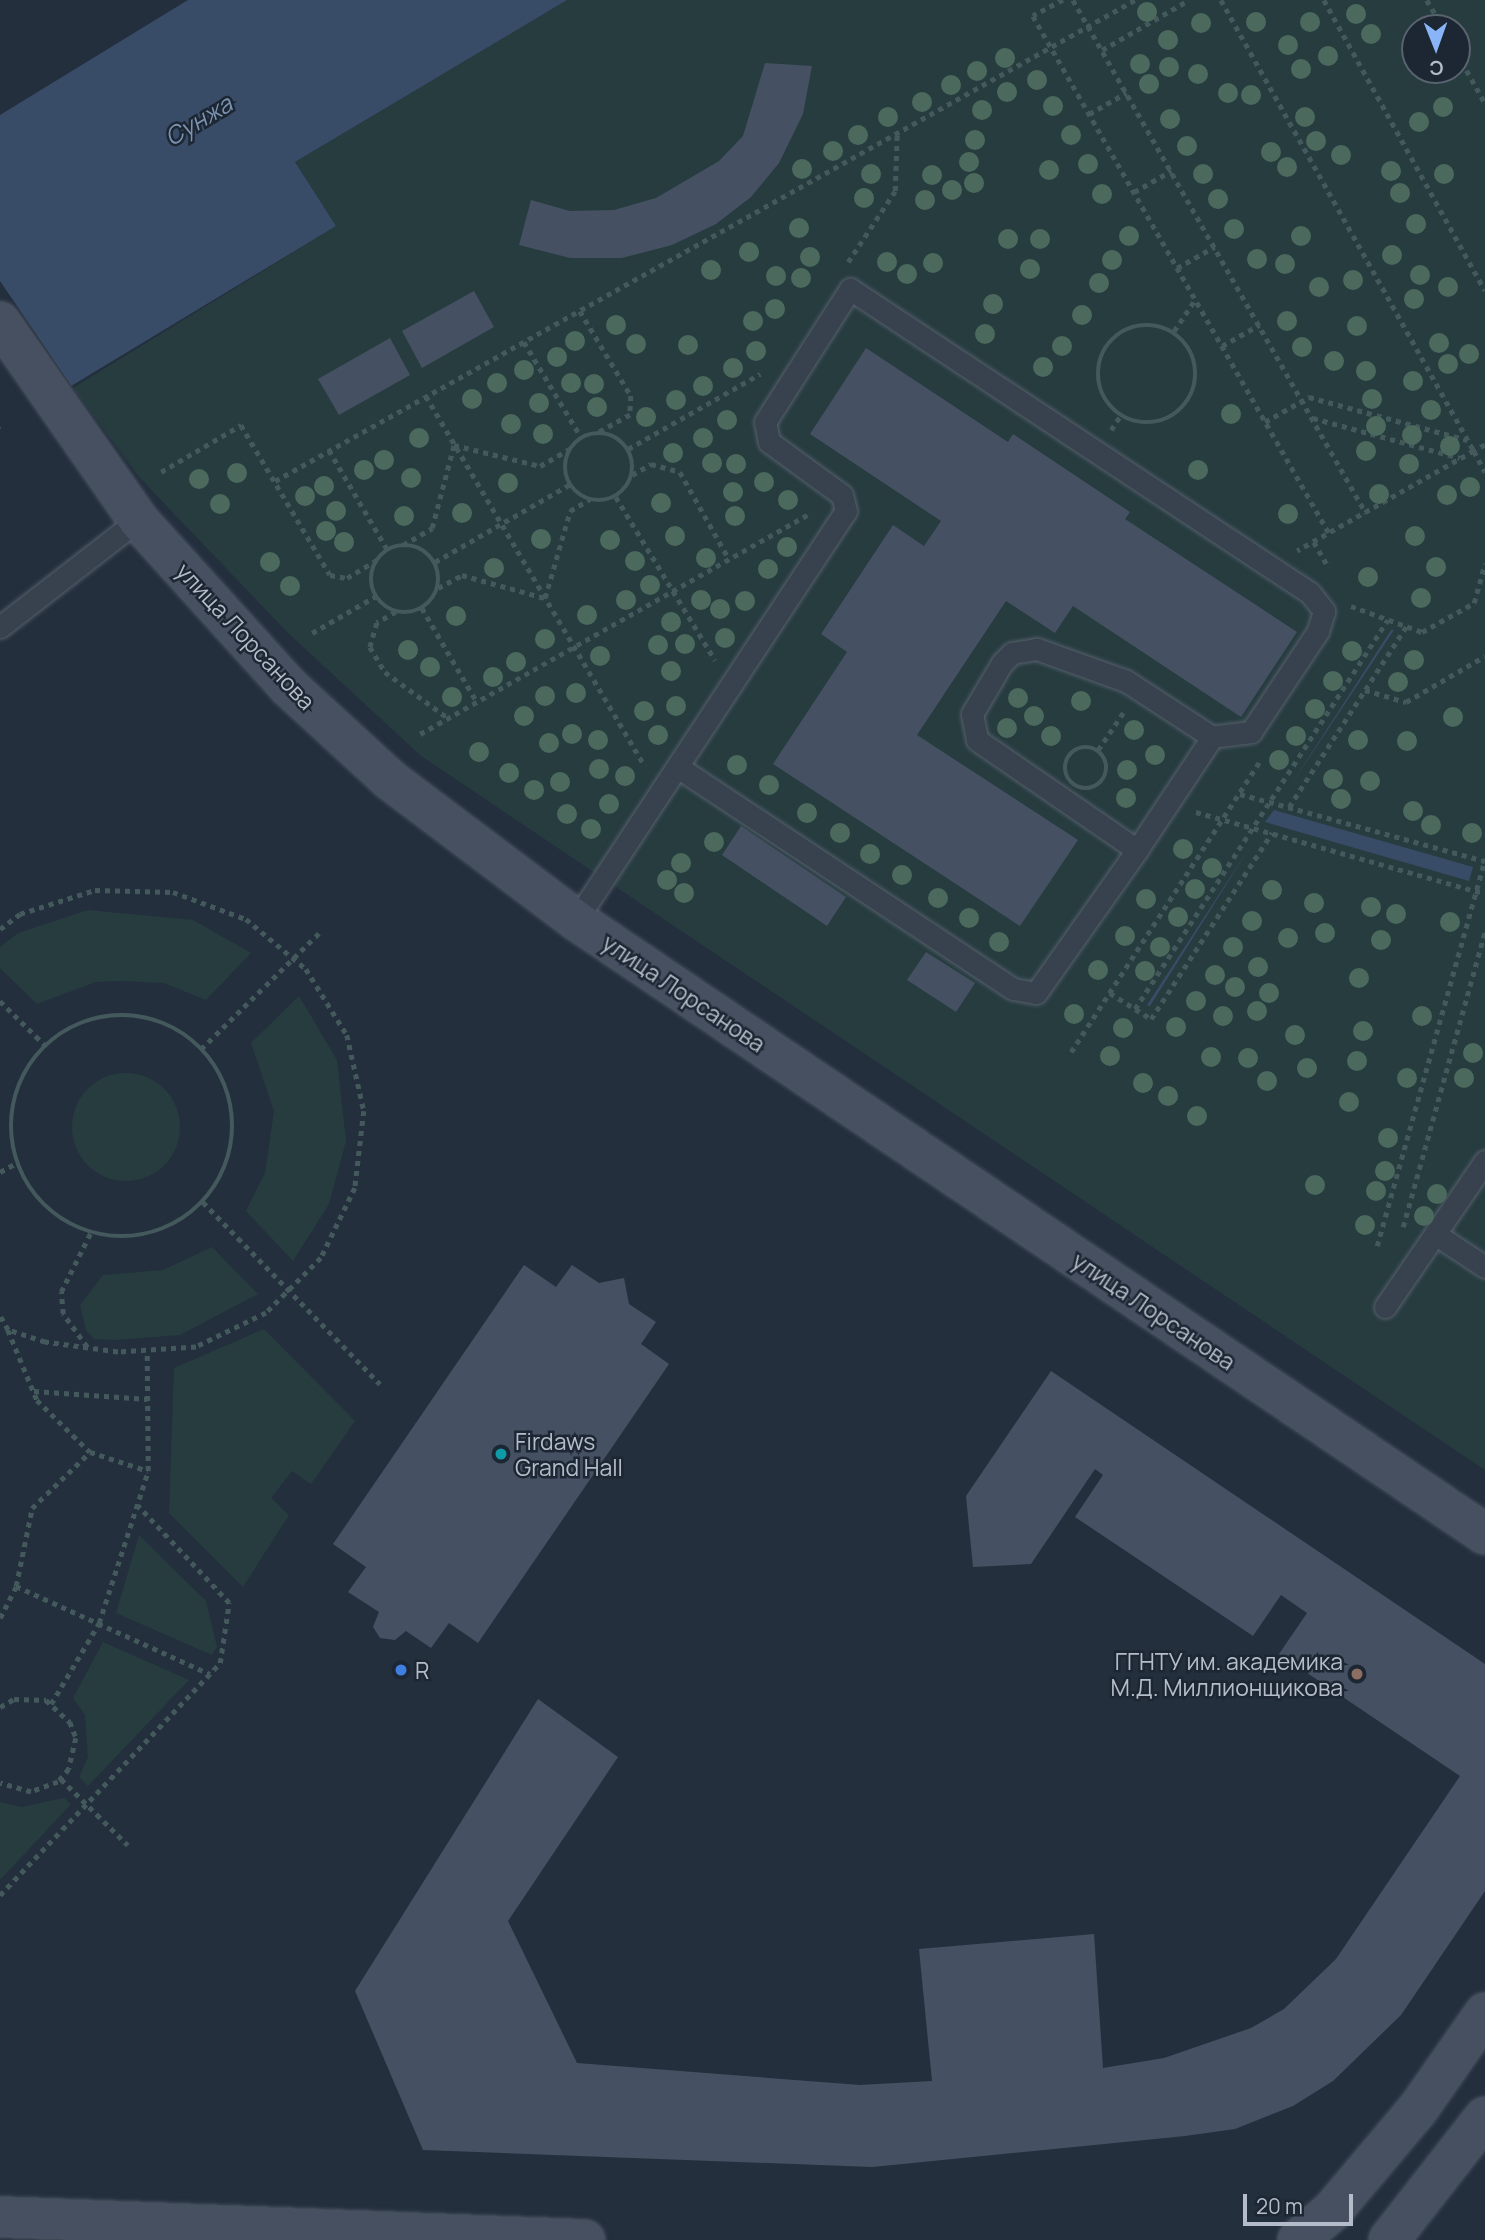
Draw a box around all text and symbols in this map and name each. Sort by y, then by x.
north arrow [1401,14,1471,84]
text: С [1429,55,1444,81]
water label: Сунжа [159,89,237,151]
street label: улица Лорсанова [171,557,321,715]
street label: улица Лорсанова [597,928,771,1058]
street label: улица Лорсанова [1067,1246,1241,1376]
place label: Firdaws Grand Hall [515,1427,623,1481]
marker: Firdaws Grand Hall [493,1446,509,1462]
place label: ГГНТУ им. академика М.Д. Миллионщикова [1111,1647,1343,1701]
place label: R [415,1656,430,1684]
marker: R [393,1662,409,1678]
marker: ГГНТУ им. академика М.Д. Миллионщикова [1349,1666,1365,1682]
scale bar [1247,2180,1357,2224]
text: 20 m [1256,2192,1303,2220]

